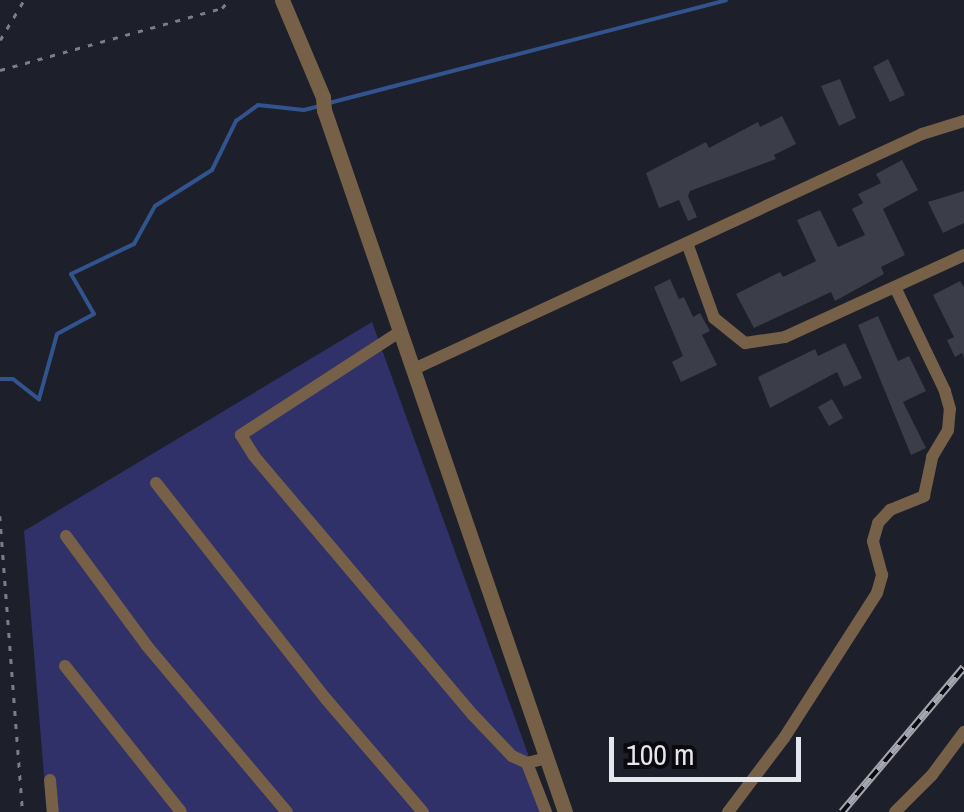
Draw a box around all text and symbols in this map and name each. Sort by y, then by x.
scale bar [614,717,806,779]
text: 100 m [626,734,694,774]

